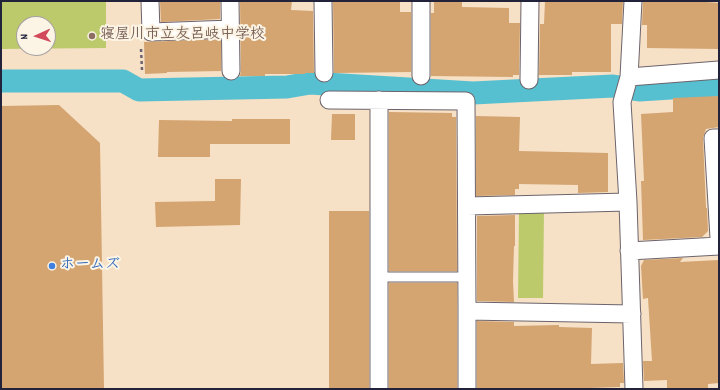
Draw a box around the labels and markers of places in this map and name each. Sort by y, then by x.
place label: 寝屋川市立友呂岐中学校 [100,27,265,45]
marker: 寝屋川市立友呂岐中学校 [87,31,97,41]
place label: ホームズ [60,257,120,275]
marker: ホームズ [47,261,57,271]

